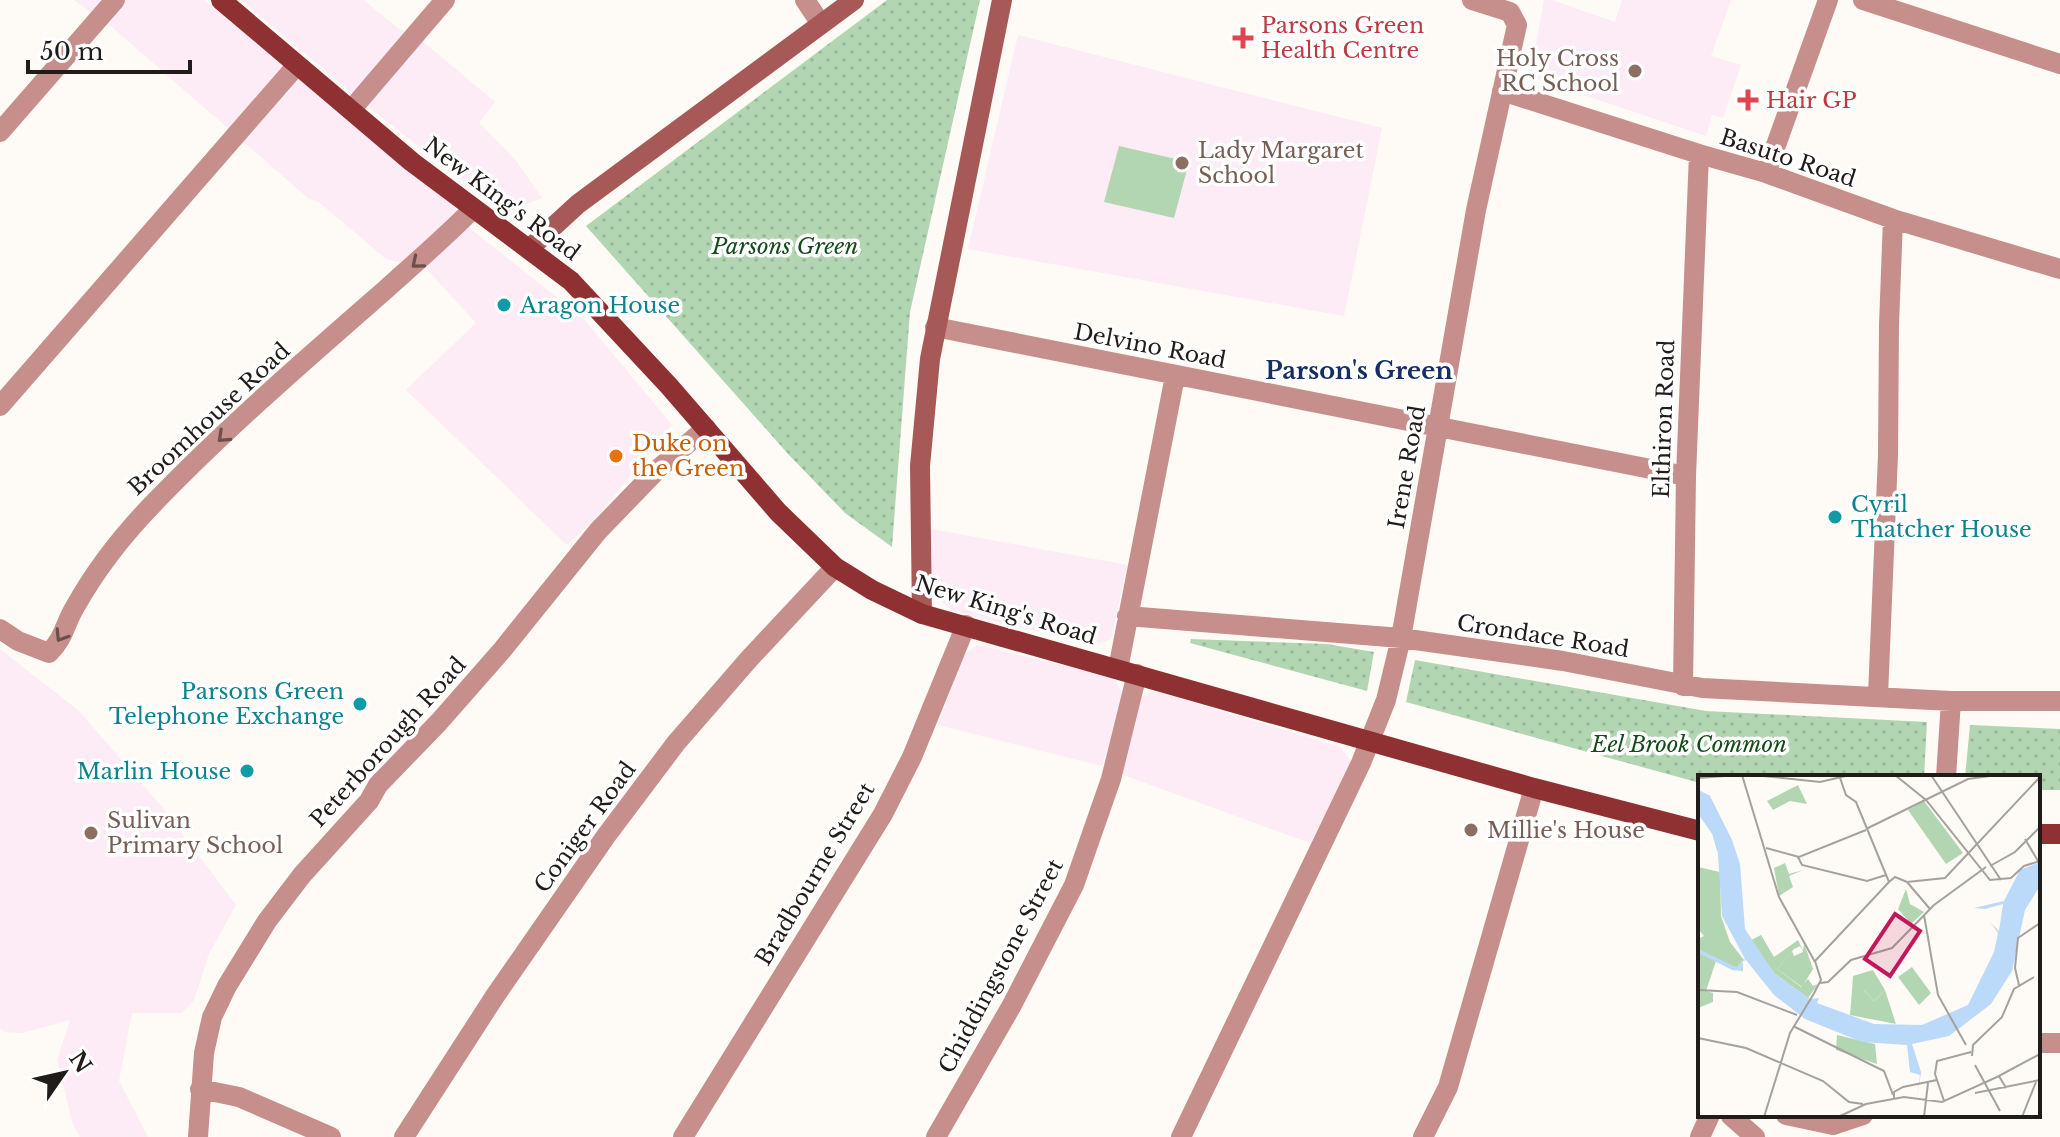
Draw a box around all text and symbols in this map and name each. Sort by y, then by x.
place label: Parsons Green Health Centre [1261,12,1424,64]
scale bar [28,24,190,74]
marker: Parsons Green Health Centre [1232,27,1254,49]
text: 50 m [40,37,104,66]
place label: Holy Cross RC School [1496,45,1619,97]
marker: Holy Cross RC School [1626,62,1644,80]
place label: Hair GP [1766,87,1857,114]
marker: Hair GP [1737,89,1759,111]
street label: Basuto Road [1717,123,1860,193]
street label: New King's Road [419,132,585,267]
place label: Lady Margaret School [1198,137,1364,189]
marker: Lady Margaret School [1173,154,1191,172]
park label: Parsons Green [711,233,858,260]
one-way arrow [411,253,426,268]
place label: Aragon House [519,292,680,319]
marker: Aragon House [495,296,513,314]
street label: Delvino Road [1072,318,1228,374]
street label: Broomhouse Road [123,337,296,501]
street label: Elthiron Road [1648,339,1680,499]
district label: Parson's Green [1265,356,1453,385]
street label: Irene Road [1383,403,1431,531]
one-way arrow [218,427,232,442]
place label: Duke on the Green [632,430,744,482]
marker: Duke on the Green [607,447,625,465]
place label: Cyril Thatcher House [1851,491,2032,543]
marker: Cyril Thatcher House [1826,508,1844,526]
street label: New King's Road [912,570,1100,650]
street label: Crondace Road [1455,609,1631,663]
one-way arrow [56,628,71,642]
street label: Peterborough Road [304,651,472,833]
place label: Parsons Green Telephone Exchange [109,678,344,730]
marker: Parsons Green Telephone Exchange [351,695,369,713]
park label: Eel Brook Common [1590,731,1787,758]
street label: Coniger Road [528,756,642,898]
place label: Marlin House [77,758,231,785]
marker: Marlin House [238,762,256,780]
inset map [1698,775,2040,1117]
street label: Bradbourne Street [750,777,881,970]
place label: Sulivan Primary School [107,807,283,859]
place label: Millie's House [1487,817,1645,844]
marker: Millie's House [1462,821,1480,839]
marker: Sulivan Primary School [82,824,100,842]
street label: Chiddingstone Street [933,854,1069,1078]
north arrow [24,1033,104,1113]
text: N [63,1046,97,1078]

